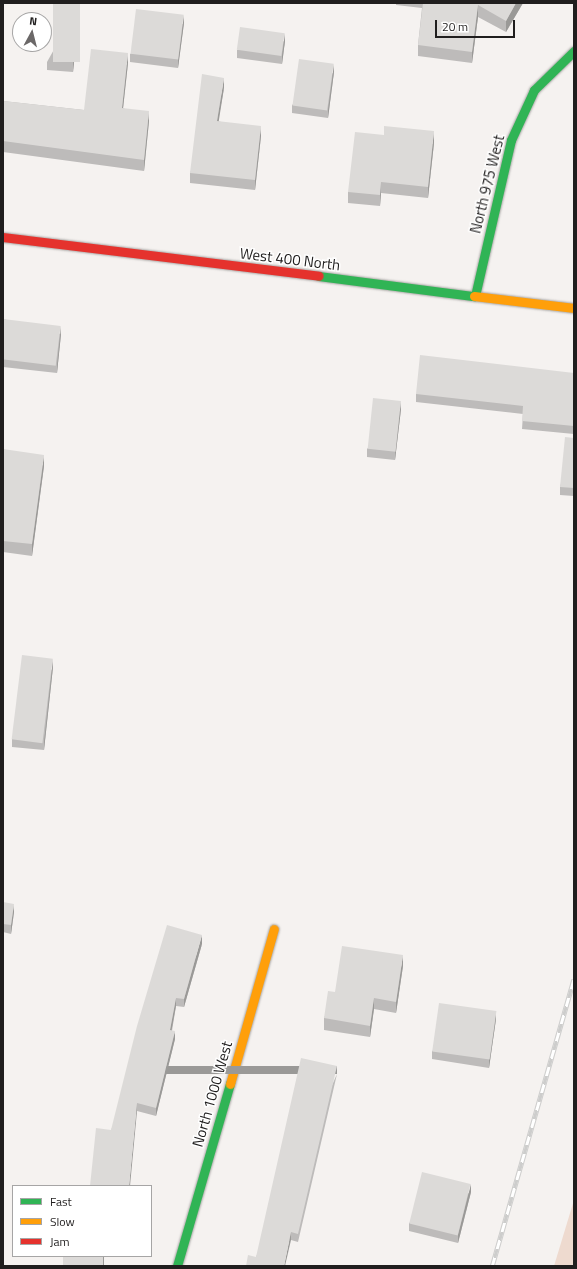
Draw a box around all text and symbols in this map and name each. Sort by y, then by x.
north arrow [12,12,52,52]
scale bar [437,12,517,38]
text: N [29,13,38,29]
text: 20 m [442,17,468,36]
street label: North 975 West [466,133,508,235]
street label: West 400 North [239,244,341,274]
street label: North 1000 West [188,1039,236,1149]
legend [12,1185,152,1257]
text: Fast [50,1192,72,1211]
text: Slow [50,1212,75,1231]
text: Jam [50,1232,70,1251]

